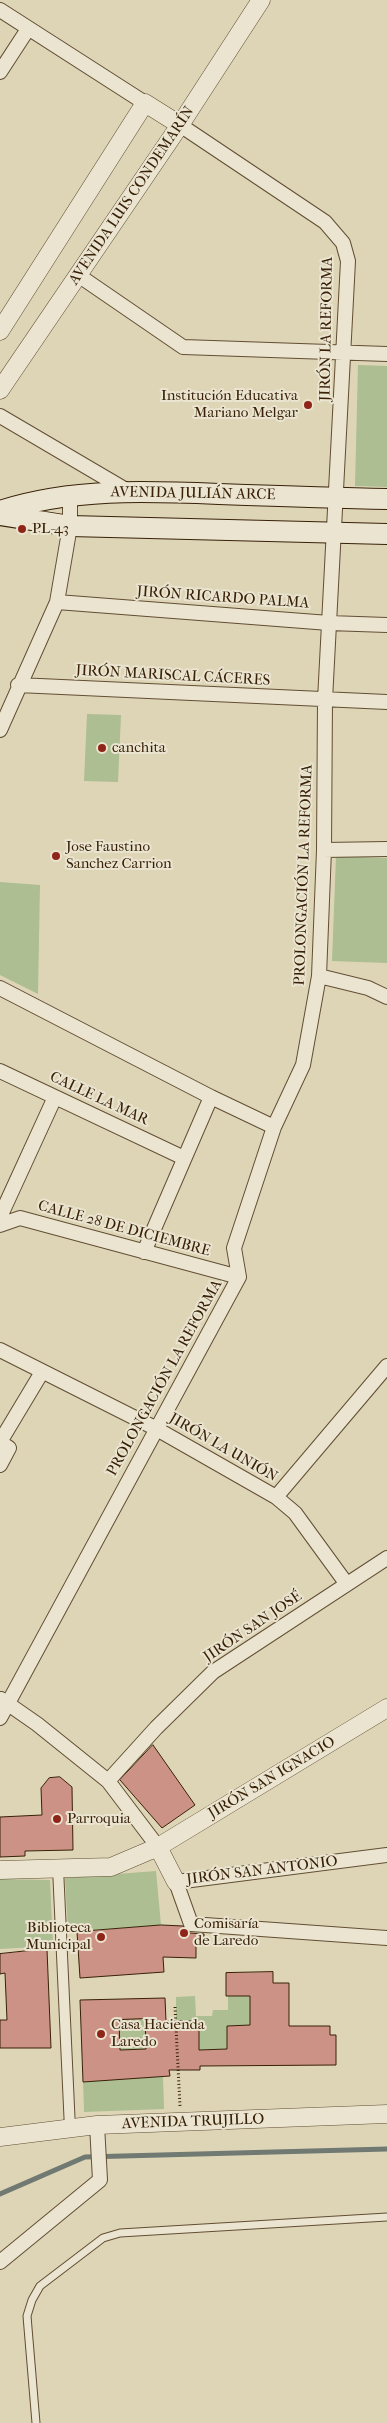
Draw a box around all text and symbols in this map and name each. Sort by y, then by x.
street label: AVENIDA LUIS CONDEMARÍN [65,103,199,289]
street label: JIRÓN LA REFORMA [317,257,337,401]
place label: Institución Educativa Mariano Melgar [161,387,298,422]
marker: Institución Educativa Mariano Melgar [302,399,314,411]
street label: AVENIDA JULIÁN ARCE [110,484,276,504]
place label: PL-43 [32,520,69,538]
marker: PL-43 [16,523,28,535]
street label: JIRÓN RICARDO PALMA [136,583,310,613]
street label: JIRÓN MARISCAL CÁCERES [75,662,271,690]
place label: canchita [112,739,166,757]
marker: canchita [96,742,108,754]
street label: PROLONGACIÓN LA REFORMA [291,764,317,986]
place label: Jose Faustino Sanchez Carrion [66,838,172,873]
marker: Jose Faustino Sanchez Carrion [50,850,62,862]
street label: CALLE LA MAR [47,1068,151,1130]
street label: CALLE 28 DE DICIEMBRE [36,1197,212,1261]
street label: PROLONGACIÓN LA REFORMA [103,1277,227,1479]
street label: JIRÓN LA UNIÓN [166,1410,280,1486]
street label: JIRÓN SAN JOSÉ [200,1588,306,1666]
street label: JIRÓN SAN IGNACIO [205,1733,339,1823]
place label: Parroquia [67,1810,131,1828]
marker: Parroquia [51,1813,63,1825]
street label: JIRÓN SAN ANTONIO [185,1853,339,1889]
place label: Comisaría de Laredo [194,1915,259,1950]
place label: Biblioteca Municipal [26,1919,91,1954]
marker: Comisaría de Laredo [178,1927,190,1939]
marker: Biblioteca Municipal [95,1931,107,1943]
place label: Casa Hacienda Laredo [111,2016,205,2051]
marker: Casa Hacienda Laredo [95,2028,107,2040]
street label: AVENIDA TRUJILLO [122,2111,264,2133]

